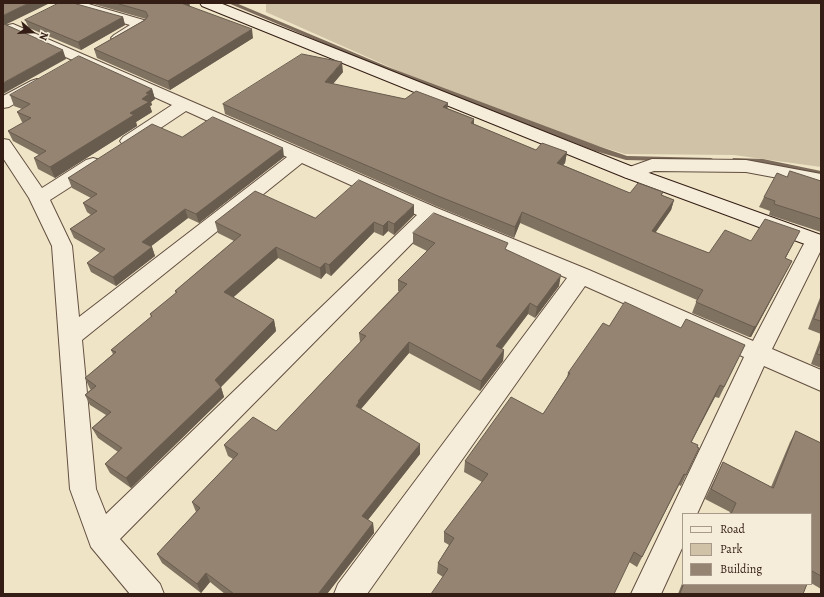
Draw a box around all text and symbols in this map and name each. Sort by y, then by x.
north arrow [12,12,52,52]
text: N [35,30,52,42]
legend [682,513,812,585]
text: Road [720,521,745,537]
text: Park [720,541,743,557]
text: Building [720,561,762,577]

